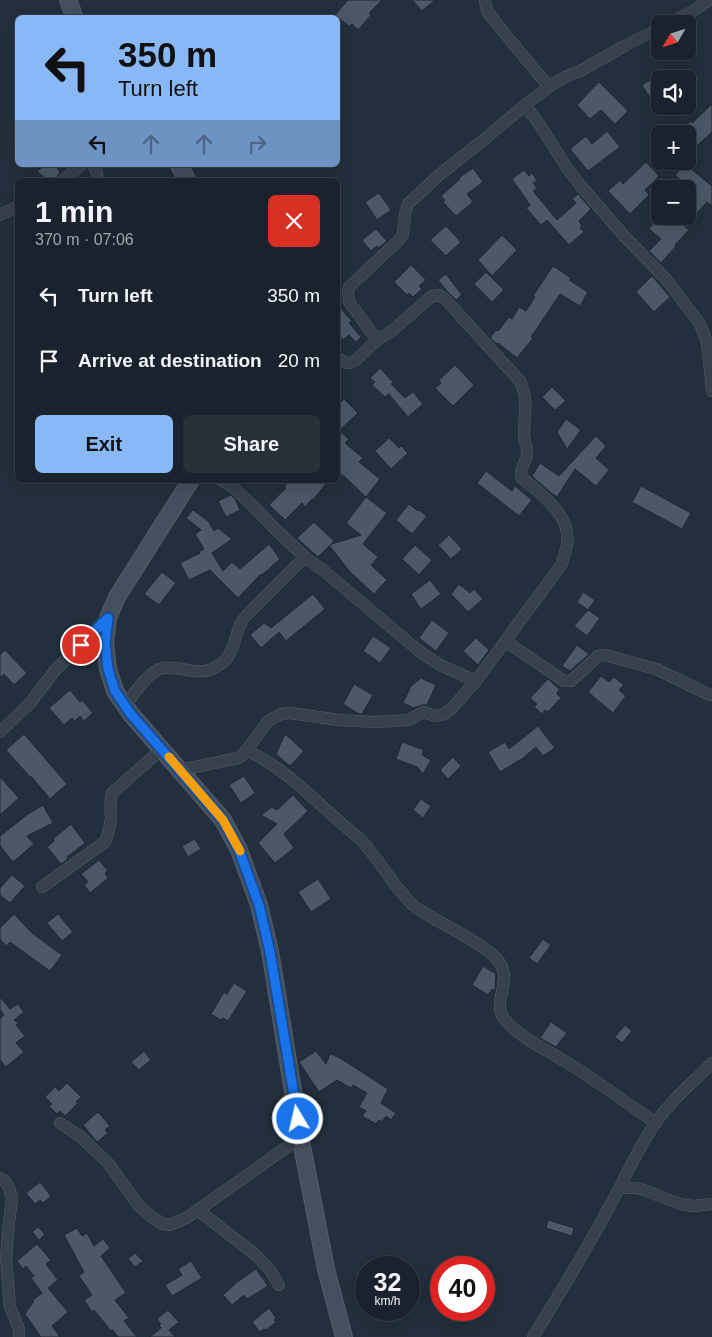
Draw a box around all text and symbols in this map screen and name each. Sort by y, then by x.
north arrow [651,15,696,60]
map controls [651,15,696,225]
icon: left [35,35,100,100]
text: 350 m [118,35,217,74]
button: sound [651,70,696,115]
text: Turn left [118,76,198,101]
button: + [651,125,696,170]
icon: left [84,130,112,158]
icon: ahead [137,130,165,158]
icon: ahead [190,130,218,158]
icon: right [243,130,271,158]
button: − [651,180,696,225]
text: 1 min [35,195,113,228]
button: close [268,195,320,247]
text: 370 m · 07:06 [35,231,134,248]
icon: left [35,282,63,310]
text: Turn left [78,285,153,306]
text: 350 m [267,285,320,306]
icon: arrive [35,347,63,375]
text: Arrive at destination [78,350,262,371]
text: 20 m [278,350,320,371]
button: Exit [35,415,173,473]
button: Share [183,415,320,473]
pin [60,624,102,666]
icon: arrive [67,631,95,659]
position arrow [271,1092,323,1144]
speed limit sign: 40 [430,1256,495,1321]
text: 32 [374,1268,401,1296]
text: km/h [374,1294,401,1308]

